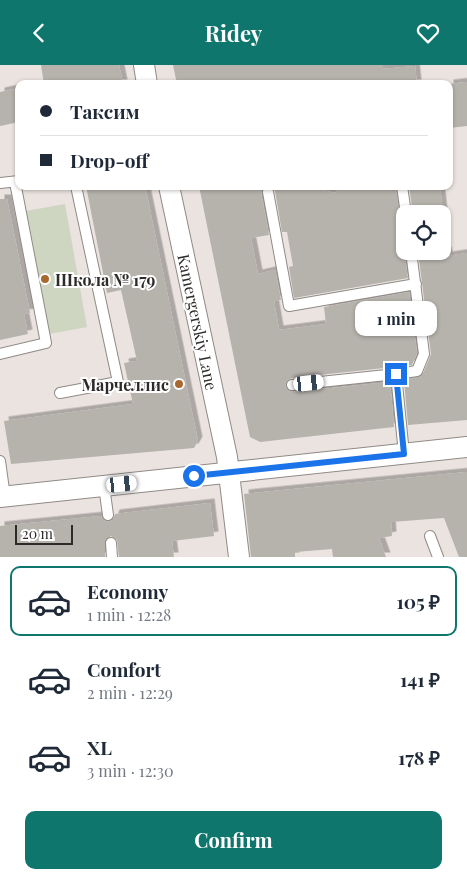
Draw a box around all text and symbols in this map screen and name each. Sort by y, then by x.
text: Ridey [205,18,262,48]
icon: back [25,19,53,47]
icon: heart [414,19,442,47]
text: Таксим [70,98,140,124]
text: Drop-off [70,147,148,173]
map controls [396,205,451,260]
button: locate [396,205,451,260]
street label: Kamergerskiy Lane [173,252,223,392]
place label: Школа № 179 [55,269,156,290]
marker: Школа № 179 [39,273,51,285]
callout: 1 min [355,301,437,337]
text: 1 min [376,308,416,329]
route end [385,363,407,385]
place label: Марчеллис [81,374,169,395]
car [293,374,324,392]
marker: Марчеллис [173,378,185,390]
route start [183,465,205,487]
car [106,475,137,493]
scale bar [15,522,72,545]
text: 20 m [22,524,53,543]
text: Economy [87,578,168,604]
icon: car [27,579,72,624]
text: 105 ₽ [397,588,440,614]
text: 1 min · 12:28 [87,604,171,625]
text: Comfort [87,656,161,682]
icon: car [27,657,72,702]
text: 141 ₽ [400,666,440,692]
text: 2 min · 12:29 [87,682,173,703]
text: XL [87,734,112,760]
icon: car [27,735,72,780]
text: 178 ₽ [398,744,440,770]
text: 3 min · 12:30 [87,760,174,781]
button: Confirm [25,811,442,869]

